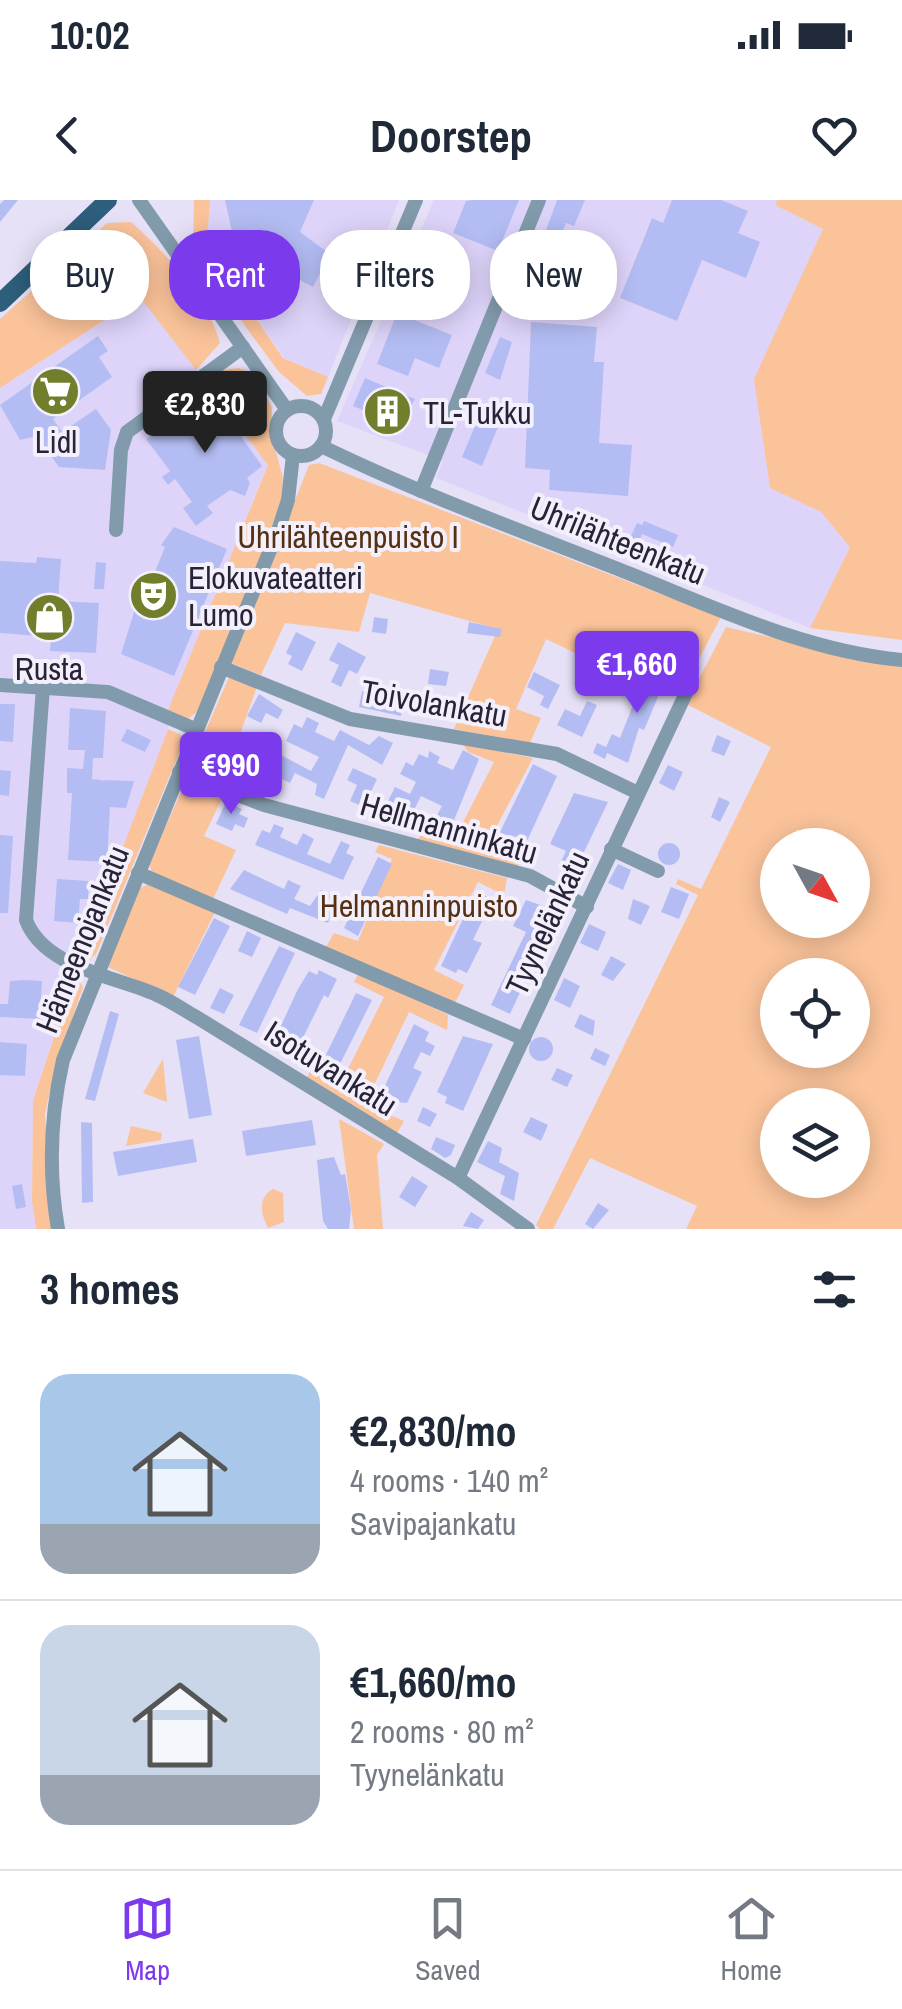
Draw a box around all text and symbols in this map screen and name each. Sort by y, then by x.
text: 10:02 [50,10,130,61]
text: Doorstep [370,105,532,166]
icon: back [40,108,95,163]
icon: heart [807,108,862,163]
chip: Buy [30,230,149,320]
chip: Rent [169,230,300,320]
chip: Filters [320,230,470,320]
chip: New [490,230,617,320]
supermarket icon: Lidl [30,365,82,417]
pin: €2,830 [124,371,286,456]
text: €2,830 [165,382,245,425]
building icon: TL-Tukku [362,386,414,438]
place label: TL-Tukku [423,391,532,434]
place label: Lidl [35,420,77,463]
street label: Uhrilähteenkatu [524,485,712,595]
park label: Uhrilähteenpuisto I [237,515,459,558]
place label: Elokuvateatteri Lumo [188,556,363,636]
theatre icon: Elokuvateatteri Lumo [127,569,179,621]
shop icon: Rusta [23,592,75,644]
pin: €1,660 [556,631,718,716]
text: €1,660 [597,642,677,685]
place label: Rusta [15,647,84,690]
street label: Toivolankatu [358,669,510,737]
pin: €990 [172,732,290,817]
text: €990 [202,743,260,786]
street label: Hellmanninkatu [355,782,543,874]
north arrow [760,828,870,938]
map controls [760,828,870,1198]
street label: Hämeenojankatu [25,839,139,1039]
street label: Tyynelänkatu [495,844,599,1002]
park label: Helmanninpuisto [320,884,518,927]
button: locate [760,958,870,1068]
street label: Isotuvankatu [257,1010,405,1126]
button: layers [760,1088,870,1198]
text: 3 homes [40,1261,180,1317]
icon: filters [807,1262,862,1317]
text: €2,830/mo [350,1403,517,1459]
icon: home [120,1414,240,1534]
text: 4 rooms · 140 m² [350,1459,548,1502]
text: Savipajankatu [350,1502,516,1545]
text: €1,660/mo [350,1654,517,1710]
icon: home [120,1665,240,1785]
text: 2 rooms · 80 m² [350,1710,534,1753]
text: Tyynelänkatu [350,1753,505,1796]
tab: Map [120,1891,175,1989]
tab: Saved [415,1891,480,1989]
tab: Home [721,1891,782,1989]

